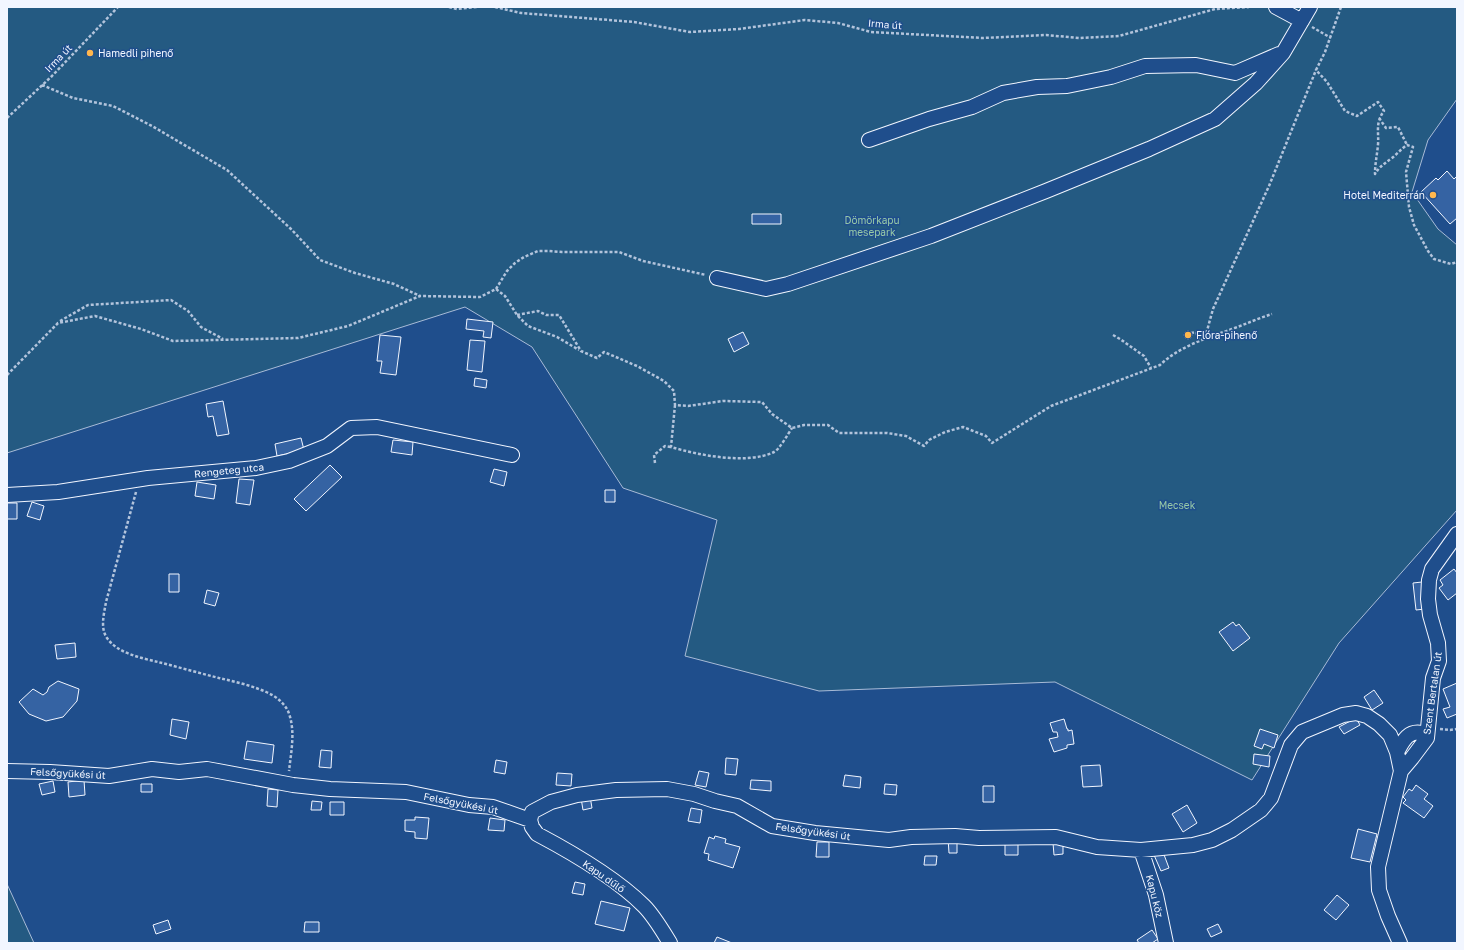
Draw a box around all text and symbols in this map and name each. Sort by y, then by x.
street label: Irma út [867,17,903,31]
street label: Irma út [42,42,74,74]
place label: Hamedli pihenő [98,47,173,59]
marker: Hamedli pihenő [85,48,95,58]
place label: Hotel Mediterrán [1343,189,1425,201]
marker: Hotel Mediterrán [1428,190,1438,200]
park label: Dömörkapu mesepark [844,214,900,238]
place label: Flóra-pihenő [1196,329,1257,341]
marker: Flóra-pihenő [1183,330,1193,340]
street label: Rengeteg utca [193,460,265,480]
park label: Mecsek [1159,499,1196,511]
street label: Szent Bertalan út [1420,651,1444,735]
street label: Felsőgyükési út [30,765,106,781]
street label: Felsőgyükési út [423,790,499,816]
street label: Felsőgyükési út [775,820,851,842]
street label: Kapu dűlő [581,857,627,895]
street label: Kapu köz [1144,873,1166,919]

